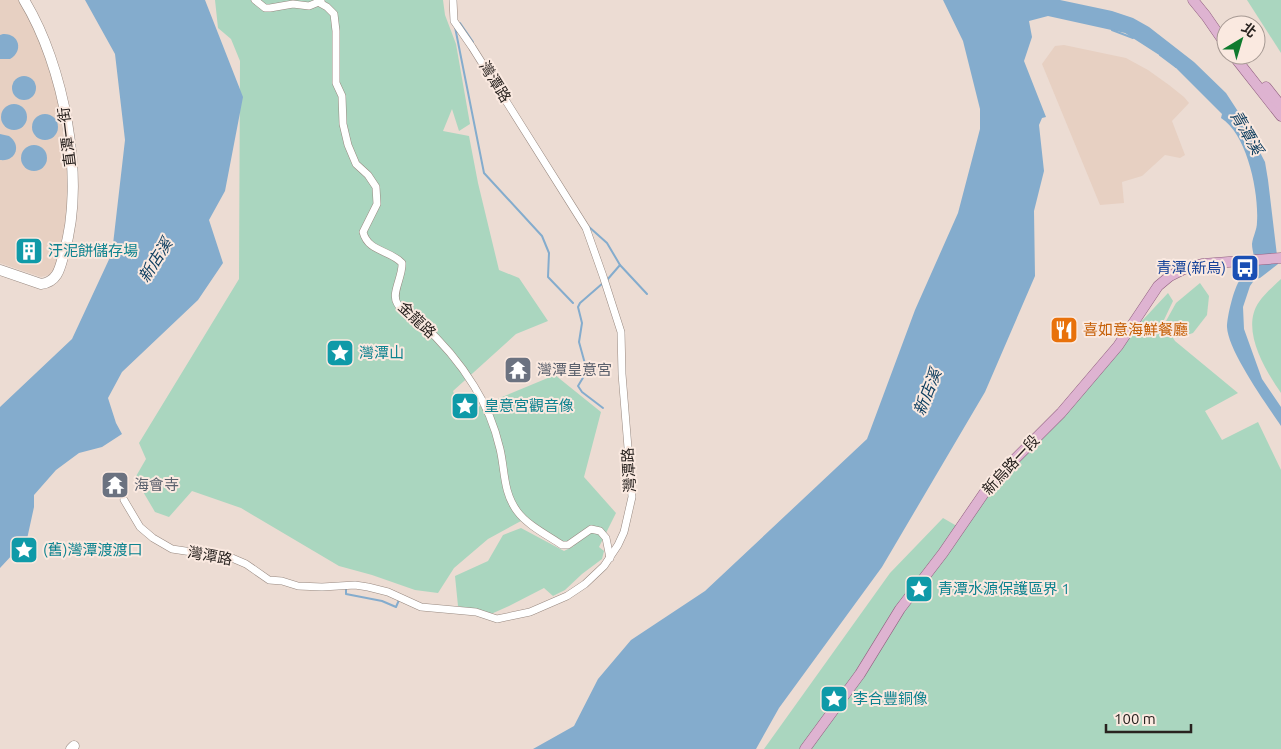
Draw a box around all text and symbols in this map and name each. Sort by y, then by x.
north arrow [1216,15,1266,65]
text: 北 [1239,19,1259,40]
street label: 灣潭路 [476,58,515,105]
street label: 直潭一街 [54,106,79,168]
water label: 青潭溪 [1227,107,1268,159]
water label: 新店溪 [135,233,176,285]
building icon: 汙泥餅儲存場 [14,236,44,266]
place label: 汙泥餅儲存場 [48,242,138,259]
bus stop icon: 青潭(新烏) [1230,253,1260,283]
place label: 青潭(新烏) [1157,259,1226,276]
street label: 金龍路 [395,298,440,341]
restaurant icon: 喜如意海鮮餐廳 [1049,315,1079,345]
place label: 喜如意海鮮餐廳 [1083,321,1188,338]
place icon: 灣潭山 [325,338,355,368]
place label: 灣潭山 [359,344,404,361]
temple icon: 灣潭皇意宮 [503,355,533,385]
place label: 灣潭皇意宮 [537,361,612,378]
water label: 新店溪 [910,365,945,418]
place icon: 皇意宮觀音像 [450,391,480,421]
place label: 皇意宮觀音像 [484,397,574,414]
street label: 新烏路一段 [979,431,1042,498]
street label: 灣潭路 [619,447,638,493]
temple icon: 海會寺 [100,470,130,500]
place label: 海會寺 [134,476,179,493]
place icon: (舊)灣潭渡渡口 [9,535,39,565]
place label: (舊)灣潭渡渡口 [43,541,142,558]
street label: 灣潭路 [186,543,234,568]
place icon: 青潭水源保護區界 1 [904,574,934,604]
place label: 青潭水源保護區界 1 [938,580,1070,597]
place icon: 李合豐銅像 [819,684,849,714]
place label: 李合豐銅像 [853,690,928,707]
scale bar [1106,702,1191,734]
text: 100 m [1114,710,1156,727]

